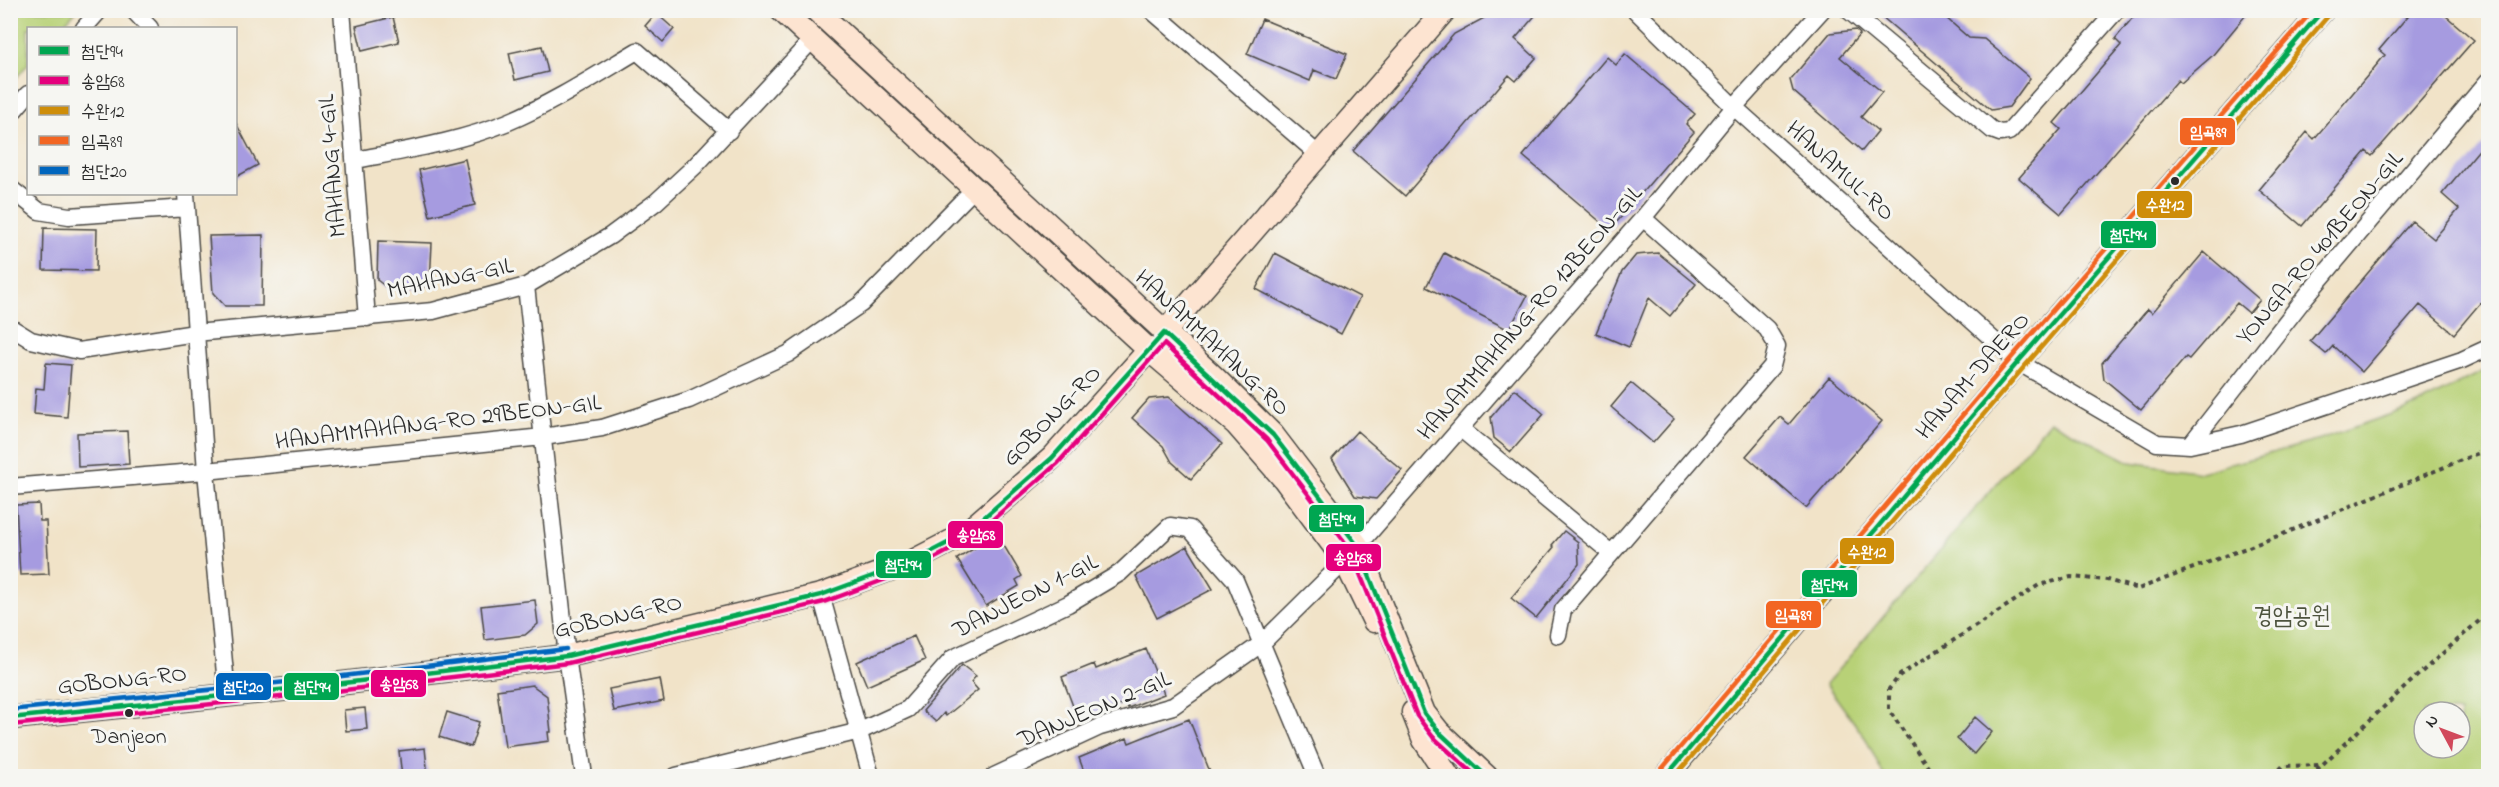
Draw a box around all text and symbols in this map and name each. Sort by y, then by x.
legend [27,27,237,195]
text: 첨단94 [81,40,123,66]
text: 송암68 [81,70,125,96]
street label: MAHANG 4-GIL [310,93,357,239]
text: 수완12 [81,100,125,126]
street label: HANAMUL-RO [1777,113,1902,231]
line badge: 임곡89 [2179,117,2236,146]
text: 임곡89 [2190,121,2226,145]
text: 임곡89 [81,130,123,156]
street label: YONGA-RO 401BEON-GIL [2229,144,2413,354]
text: 첨단20 [81,160,127,186]
unlabelled marker [2169,175,2181,187]
street label: HANAMMAHANG-RO 12BEON-GIL [1410,178,1652,449]
line badge: 수완12 [2136,190,2193,219]
text: 수완12 [2146,194,2184,218]
line badge: 첨단94 [2100,220,2157,249]
text: 첨단94 [2109,224,2147,248]
street label: MAHANG-GIL [384,249,517,310]
street label: HANAMMAHANG-RO [1126,262,1297,425]
street label: HANAM-DAERO [1908,305,2039,448]
street label: GOBONG-RO [995,358,1110,476]
street label: HANAMMAHANG-RO 29BEON-GIL [273,386,603,461]
line badge: 첨단94 [1308,504,1365,533]
text: 첨단94 [1318,508,1356,532]
line badge: 송암68 [947,520,1004,549]
text: 송암68 [957,524,995,548]
line badge: 수완12 [1839,537,1895,565]
text: 수완12 [1848,541,1886,565]
line badge: 송암68 [1325,543,1382,572]
street label: DANJEON 1-GIL [946,545,1105,649]
text: 송암68 [1334,547,1372,571]
line badge: 첨단94 [875,550,932,579]
text: 첨단94 [884,554,922,578]
line badge: 첨단94 [1801,569,1858,598]
text: 첨단94 [1810,574,1848,598]
street label: GOBONG-RO [551,586,686,649]
line badge: 임곡89 [1765,600,1822,629]
park label: 경암공원 [2253,600,2331,635]
text: 임곡89 [1775,604,1811,628]
street label: GOBONG-RO [56,657,189,706]
street label: DANJEON 2-GIL [1012,662,1177,759]
line badge: 송암68 [370,669,427,698]
line badge: 첨단20 [215,672,272,701]
line badge: 첨단94 [283,672,340,701]
text: 송암68 [380,673,418,697]
text: 첨단20 [223,676,263,700]
text: 첨단94 [293,676,331,700]
north arrow [2412,700,2472,760]
marker: Danjeon [123,707,135,719]
text: N [2420,709,2445,733]
place label: Danjeon [90,722,167,754]

